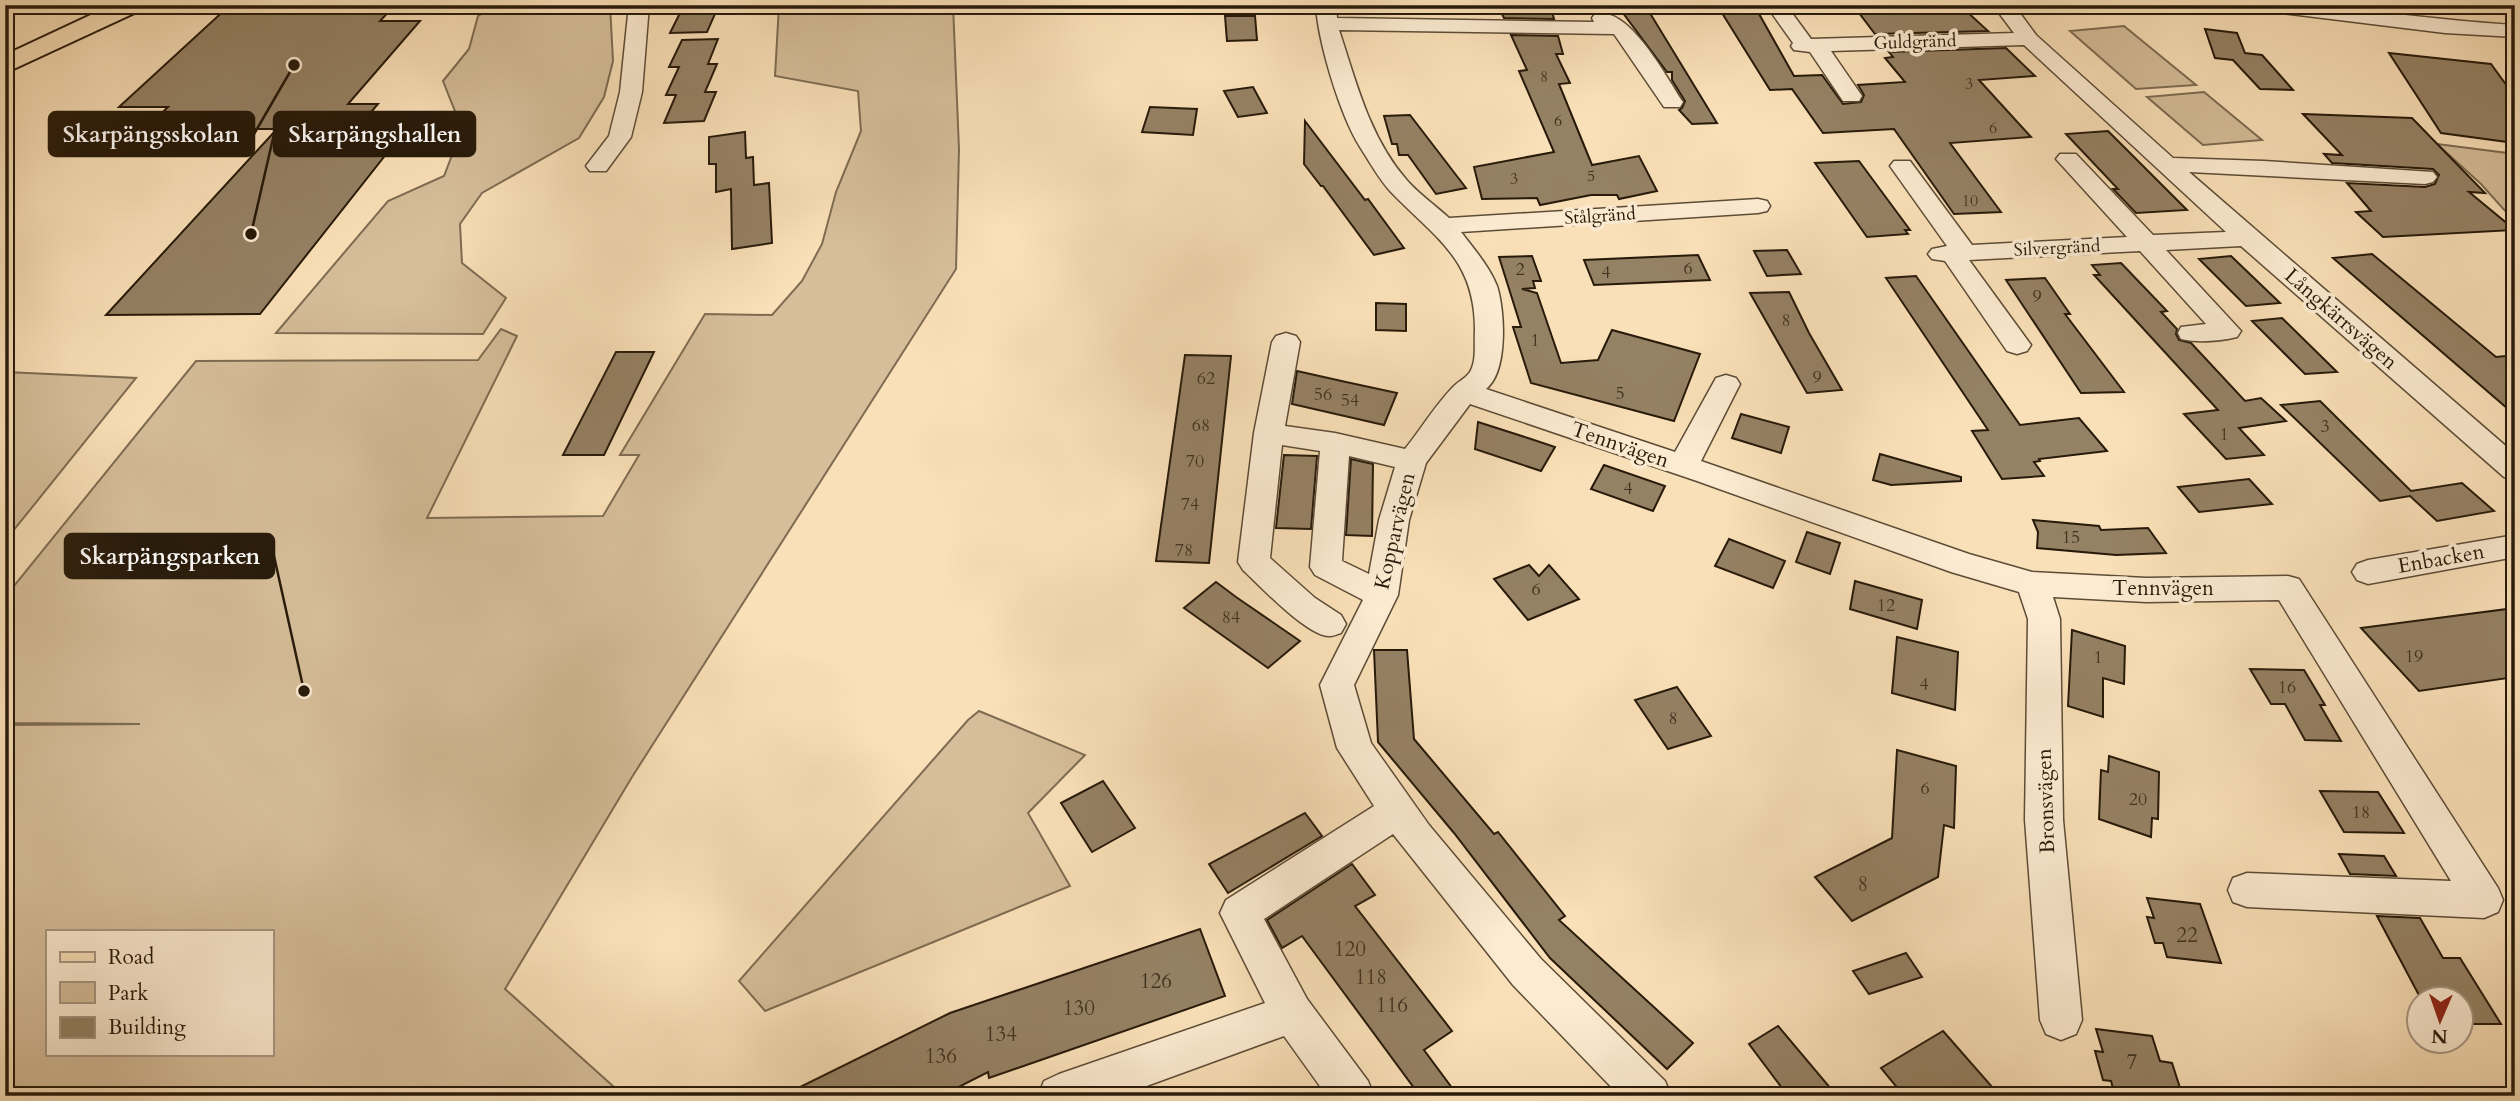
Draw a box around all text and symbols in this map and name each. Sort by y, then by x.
street label: Guldgränd [1873,28,1957,56]
house number: 8 [1540,66,1548,88]
house number: 3 [1965,73,1973,95]
house number: 6 [1554,110,1562,132]
callout: Skarpängsskolan [49,112,254,156]
callout: Skarpängshallen [274,112,475,156]
house number: 6 [1989,117,1997,139]
text: Skarpängsskolan [63,119,240,150]
text: Skarpängshallen [289,119,462,150]
house number: 5 [1587,165,1595,187]
house number: 3 [1510,168,1518,190]
house number: 10 [1962,190,1978,212]
street label: Stålgränd [1563,201,1637,231]
street label: Silvergränd [2013,233,2101,263]
house number: 6 [1683,256,1693,281]
house number: 2 [1515,257,1525,282]
house number: 4 [1601,260,1611,285]
street label: Långkärrsvägen [2278,262,2404,376]
house number: 9 [2032,284,2042,309]
house number: 8 [1781,308,1791,333]
house number: 1 [1530,328,1540,353]
house number: 9 [1812,365,1822,390]
house number: 62 [1197,366,1215,391]
house number: 5 [1615,381,1625,406]
house number: 56 [1314,382,1332,407]
house number: 54 [1341,388,1359,413]
house number: 68 [1192,413,1210,438]
house number: 3 [2320,414,2330,439]
street label: Tennvägen [1567,415,1673,475]
house number: 1 [2219,422,2229,447]
house number: 70 [1186,449,1204,474]
street label: Kopparvägen [1367,470,1423,592]
house number: 4 [1623,476,1633,501]
house number: 74 [1181,492,1199,517]
house number: 15 [2062,525,2080,550]
callout: Skarpängsparken [65,534,274,578]
street label: Enbacken [2395,537,2487,581]
house number: 78 [1175,538,1193,563]
text: Skarpängsparken [80,541,261,572]
street label: Tennvägen [2112,574,2214,603]
house number: 6 [1531,577,1541,602]
house number: 12 [1877,593,1895,618]
house number: 84 [1222,605,1240,630]
house number: 19 [2405,644,2423,669]
house number: 1 [2093,645,2103,670]
house number: 4 [1919,672,1929,697]
house number: 16 [2278,675,2296,700]
house number: 8 [1668,706,1678,731]
street label: Bronsvägen [2030,748,2062,854]
house number: 6 [1920,776,1930,801]
house number: 20 [2129,787,2147,812]
house number: 18 [2352,800,2370,825]
house number: 8 [1858,870,1868,899]
house number: 22 [2176,921,2198,950]
legend [46,930,273,1056]
house number: 120 [1334,935,1366,964]
text: Road [108,943,154,972]
house number: 118 [1355,963,1387,992]
house number: 126 [1140,967,1172,996]
text: Park [108,979,149,1008]
north arrow [2404,986,2474,1056]
house number: 116 [1376,991,1408,1020]
house number: 130 [1063,994,1095,1023]
text: Building [108,1013,186,1042]
house number: 134 [985,1020,1017,1049]
text: N [2430,1023,2448,1049]
house number: 136 [925,1042,957,1071]
house number: 7 [2127,1048,2138,1077]

